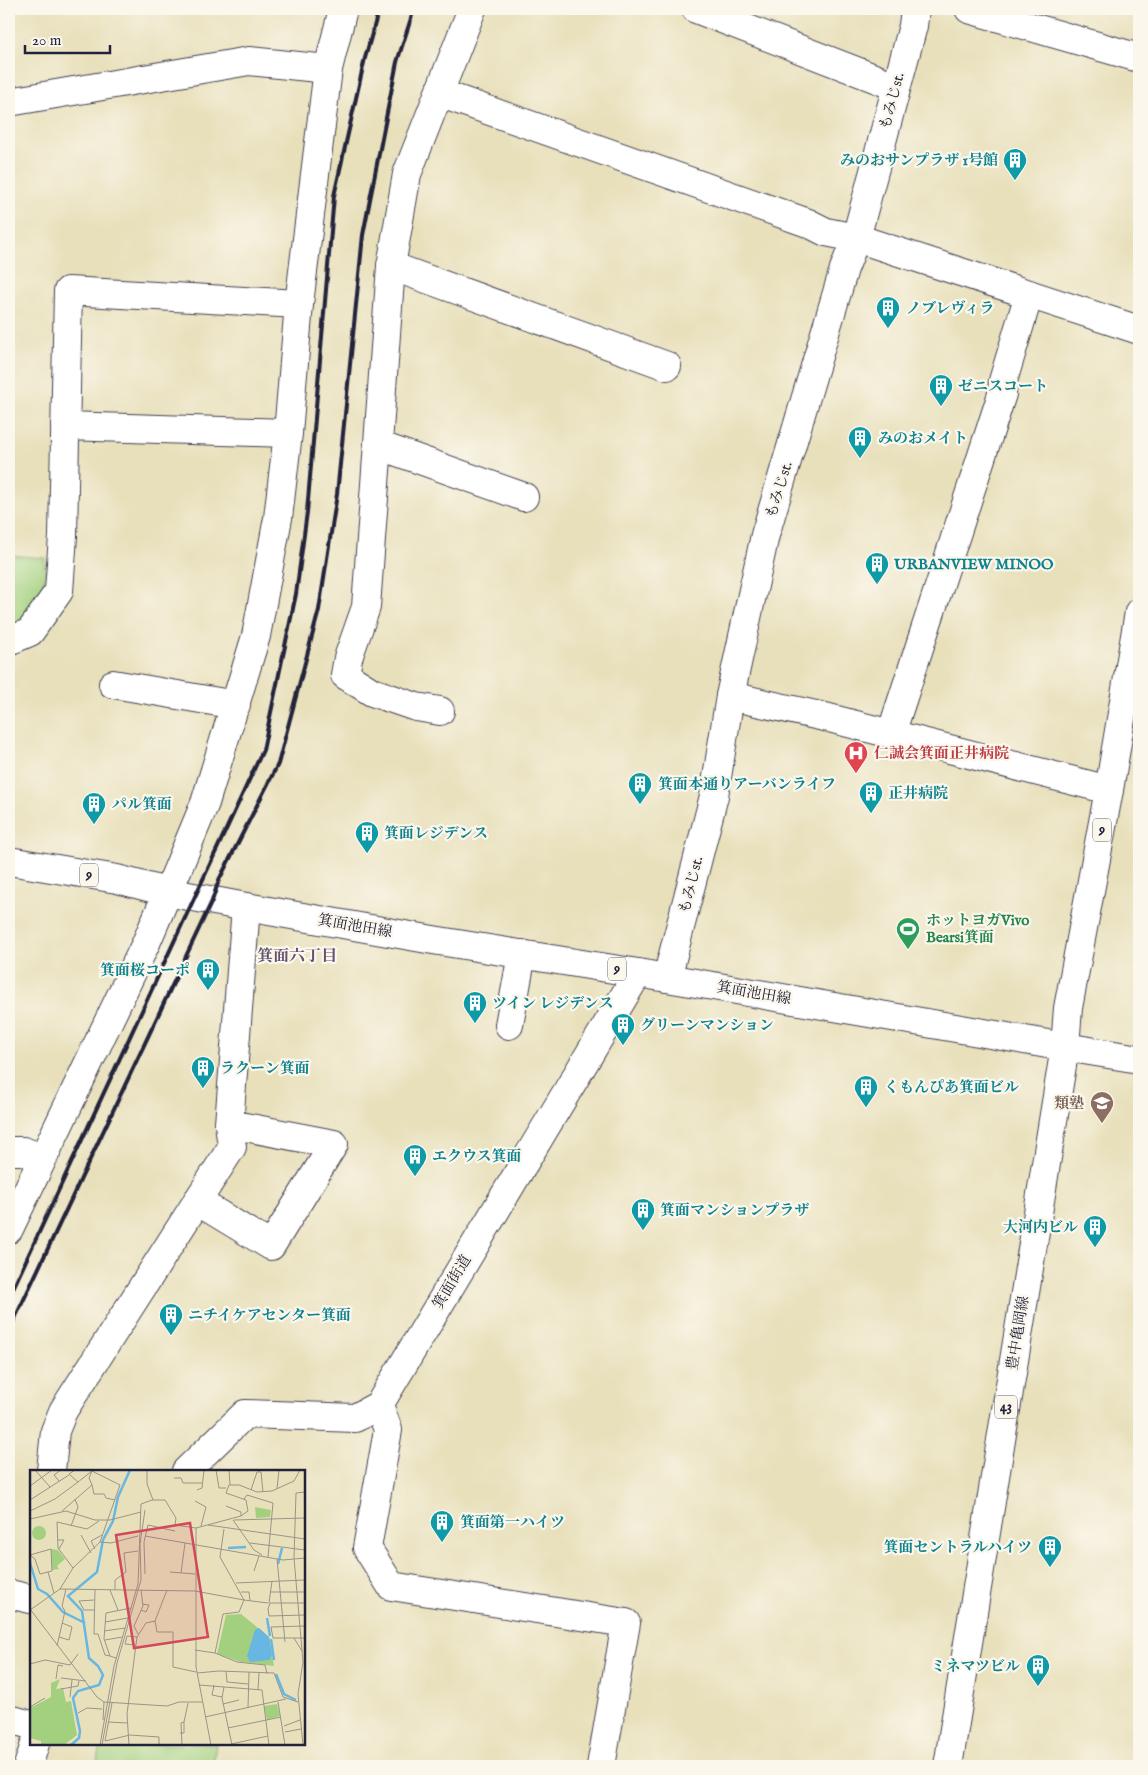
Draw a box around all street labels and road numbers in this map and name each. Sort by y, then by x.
street label: もみじst. [875,70,909,132]
street label: もみじst. [761,459,797,521]
road number: 9 [1093,818,1111,842]
street label: もみじst. [675,854,707,916]
road number: 9 [80,864,98,886]
street label: 箕面池田線 [316,910,394,942]
road number: 9 [608,958,626,981]
street label: 箕面池田線 [715,977,793,1009]
street label: 箕面街道 [428,1251,476,1313]
street label: 豊中亀岡線 [1003,1294,1033,1372]
road number: 43 [995,1395,1017,1418]

